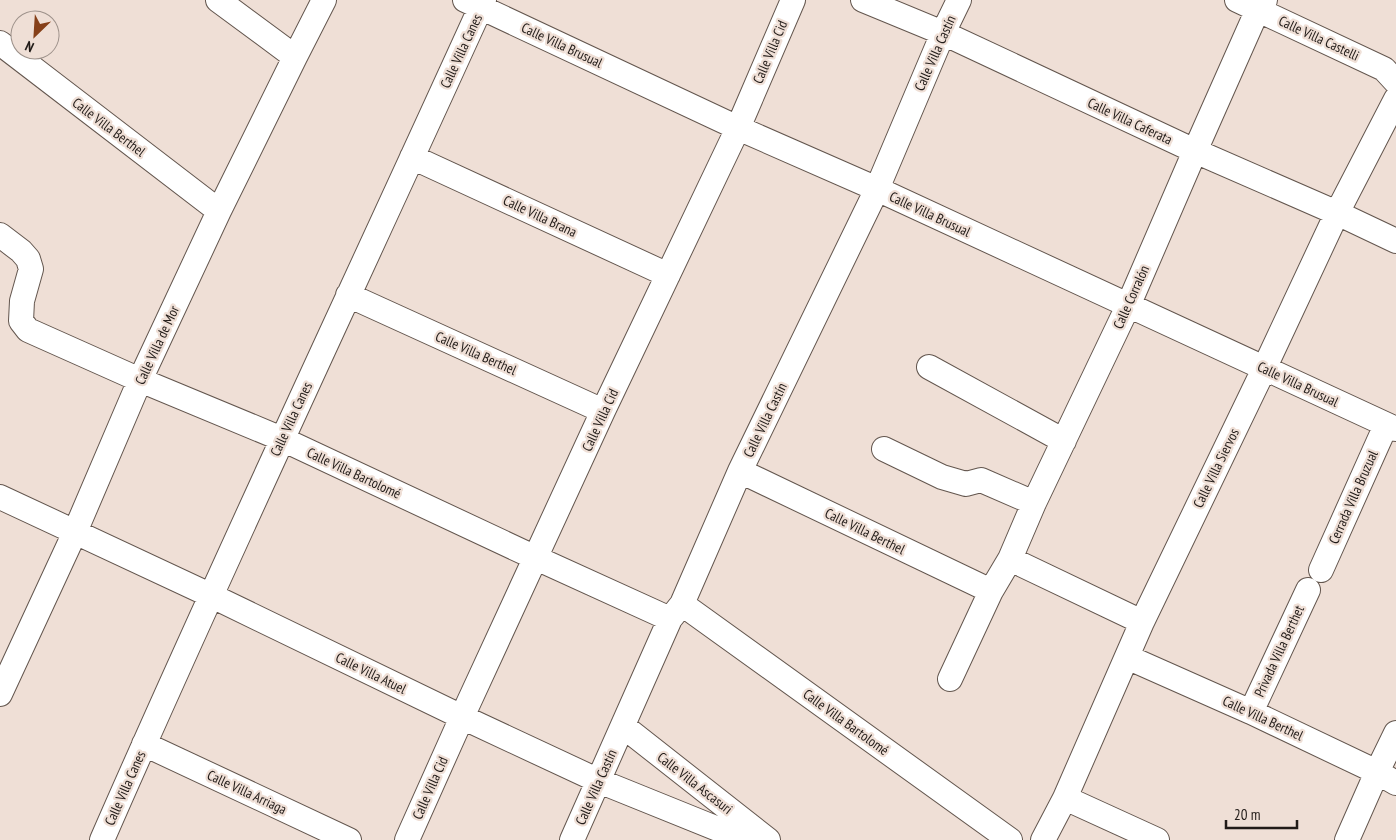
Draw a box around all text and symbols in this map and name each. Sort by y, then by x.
north arrow [10,10,60,60]
street label: Calle Villa Canes [436,11,486,91]
street label: Calle Villa Castelli [1276,11,1362,65]
street label: Calle Villa Castín [910,12,960,94]
street label: Calle Villa Brusual [519,18,606,72]
street label: Calle Villa Cid [749,18,791,86]
text: N [22,37,37,57]
street label: Calle Villa Berthel [69,94,150,161]
street label: Calle Villa Caferata [1085,94,1175,148]
street label: Calle Villa Brusual [887,187,974,241]
street label: Calle Villa Brana [500,191,580,241]
street label: Calle Corralón [1109,262,1153,332]
street label: Calle Villa de Mor [131,303,183,387]
street label: Calle Villa Berthel [433,327,520,379]
street label: Calle Villa Brusual [1255,357,1342,411]
street label: Calle Villa Canes [266,379,316,459]
street label: Calle Villa Castín [739,380,791,460]
street label: Calle Villa Cid [578,386,622,454]
street label: Calle Villa Siervos [1189,425,1243,511]
street label: Calle Villa Bartolomé [304,443,404,503]
street label: Cerrada Villa Bruzual [1324,447,1382,547]
street label: Calle Villa Berthel [822,504,909,558]
street label: Privada Villa Berthet [1250,602,1308,700]
street label: Calle Villa Atuel [333,648,410,698]
street label: Calle Villa Bartolomé [800,685,893,759]
street label: Calle Villa Berthel [1220,691,1307,745]
street label: Calle Villa Castín [571,746,621,828]
street label: Calle Villa Canes [101,748,150,828]
street label: Calle Villa Ascasuri [654,748,736,818]
street label: Calle Villa Cid [408,754,452,822]
street label: Calle Villa Arriaga [204,766,290,818]
scale bar [1226,798,1297,830]
text: 20 m [1234,805,1260,824]

